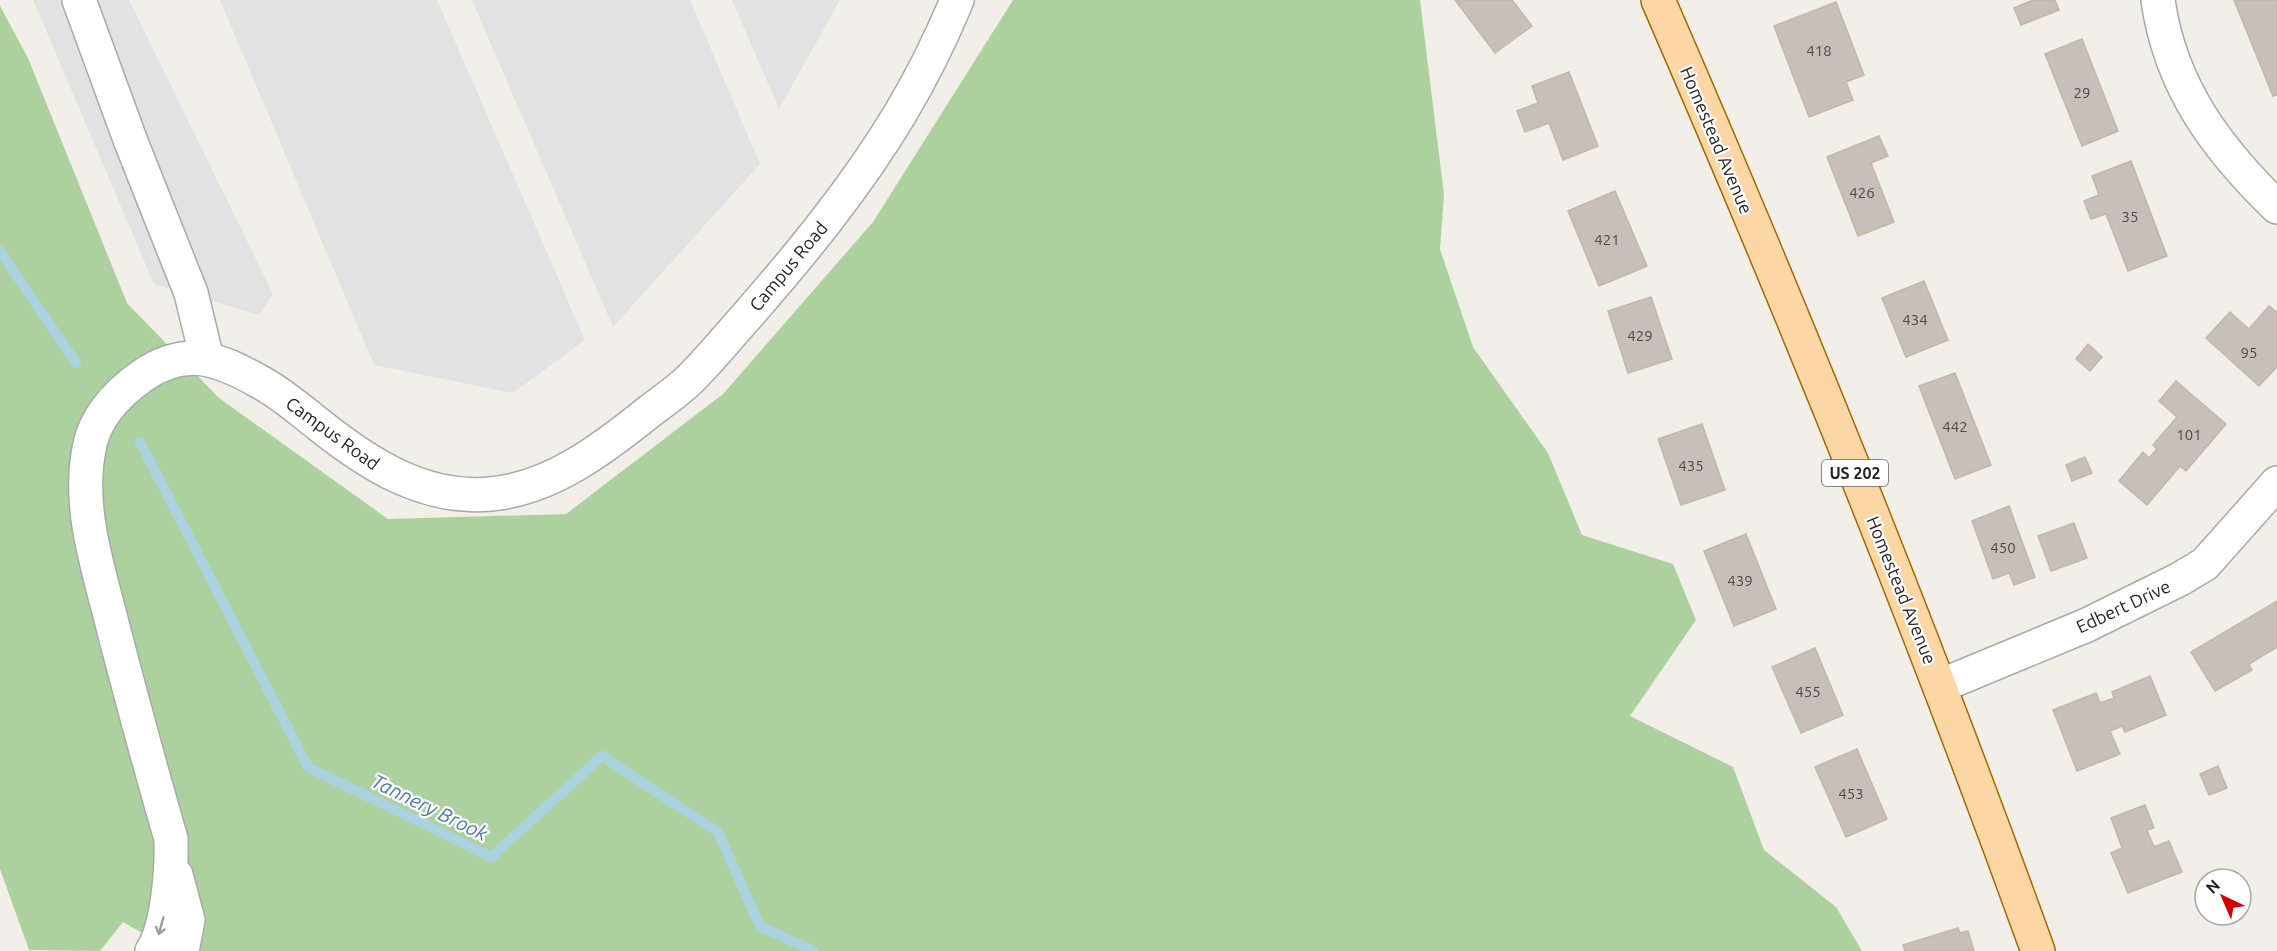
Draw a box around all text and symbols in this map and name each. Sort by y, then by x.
house number: 418 [1806,42,1832,59]
street label: Homestead Avenue [1677,63,1757,217]
house number: 29 [2074,84,2090,101]
house number: 426 [1849,184,1875,201]
house number: 35 [2122,208,2138,225]
street label: Campus Road [745,217,831,315]
house number: 421 [1594,231,1620,248]
house number: 434 [1902,311,1928,328]
house number: 429 [1627,327,1653,344]
house number: 95 [2241,344,2257,361]
street label: Campus Road [283,393,383,473]
house number: 442 [1942,418,1968,435]
house number: 101 [2176,426,2202,443]
house number: 435 [1678,457,1704,474]
road number: US 202 [1822,460,1888,486]
street label: Homestead Avenue [1863,513,1941,667]
house number: 450 [1990,539,2016,556]
house number: 439 [1727,572,1753,589]
street label: Edbert Drive [2073,575,2173,637]
house number: 455 [1795,683,1821,700]
water label: Tannery Brook [368,769,492,845]
house number: 453 [1838,785,1864,802]
north arrow [2193,867,2253,927]
text: N [2202,876,2223,897]
one-way arrow [155,916,166,935]

